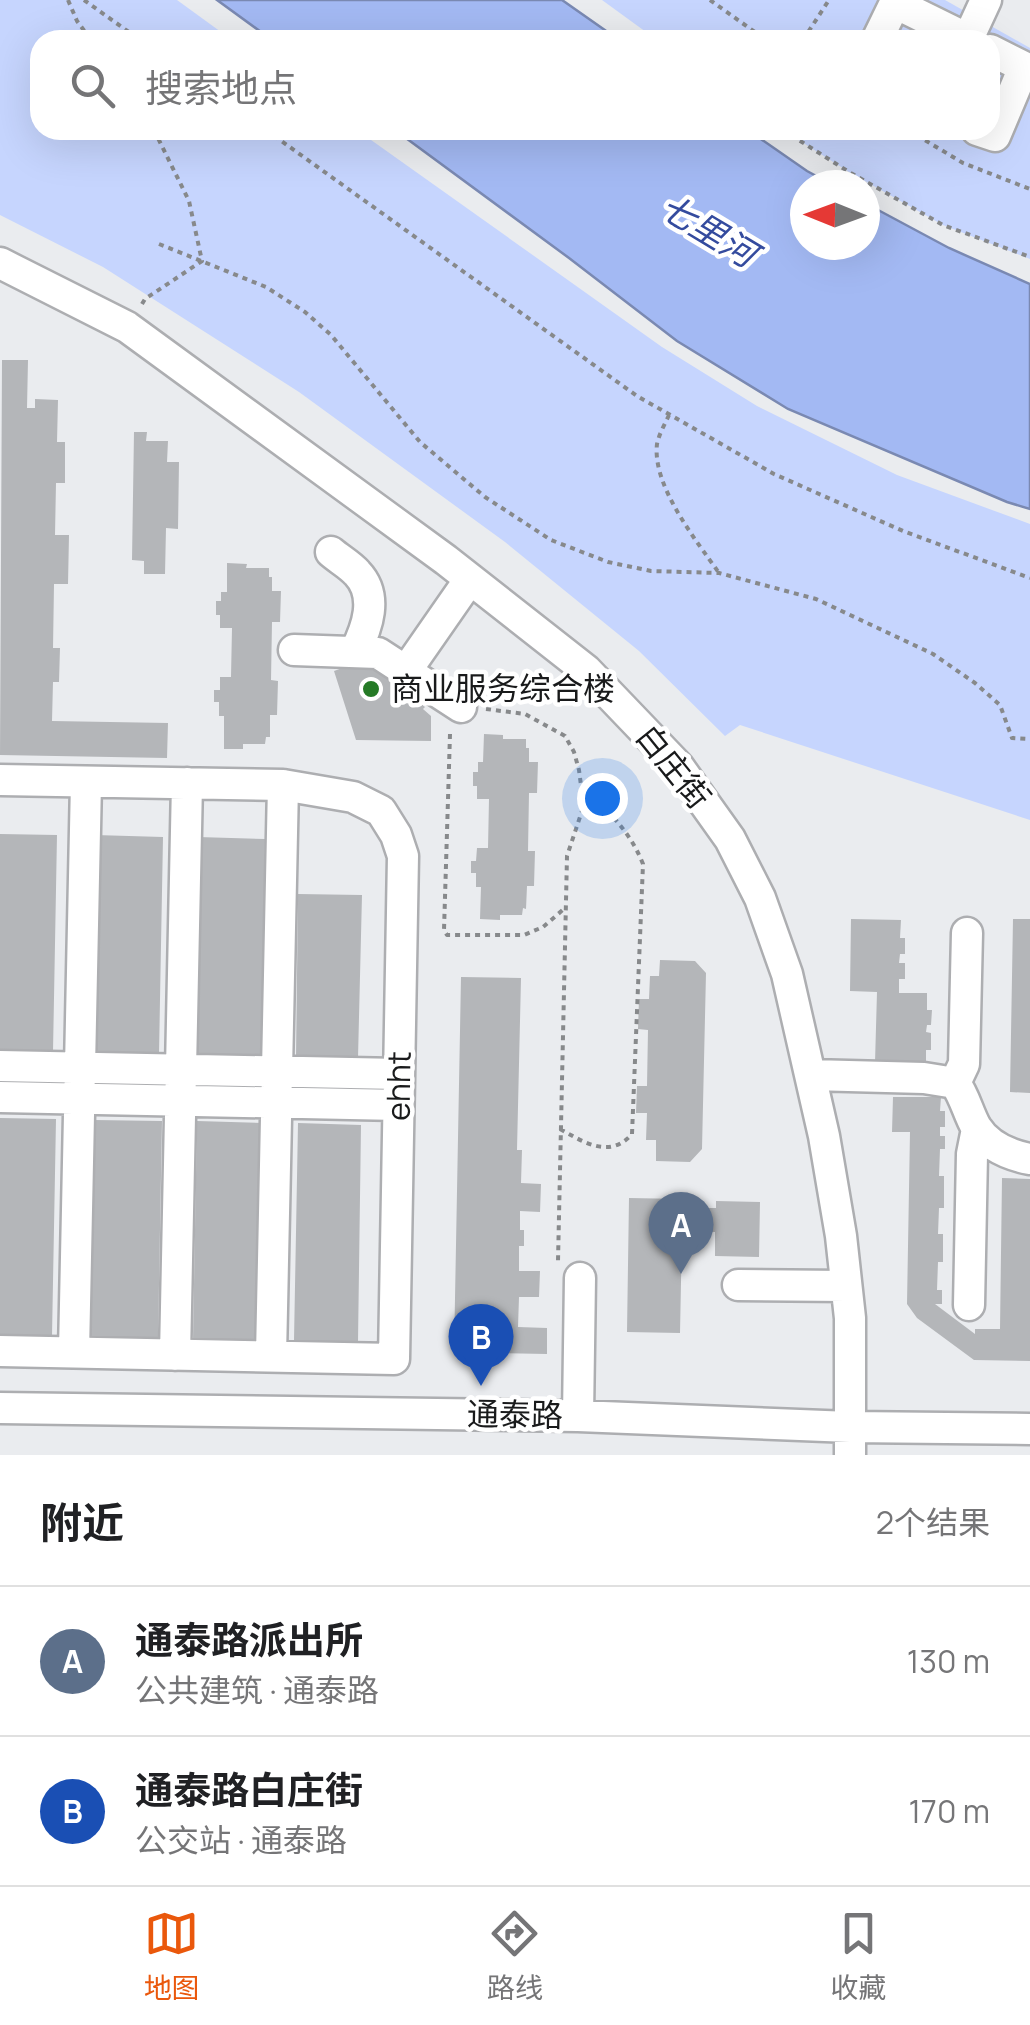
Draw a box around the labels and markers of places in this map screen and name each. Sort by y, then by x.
place label: 商业服务综合楼 [391,666,615,710]
marker: 商业服务综合楼 [360,678,382,700]
pin: A [648,1192,714,1274]
pin: B [448,1304,514,1386]

